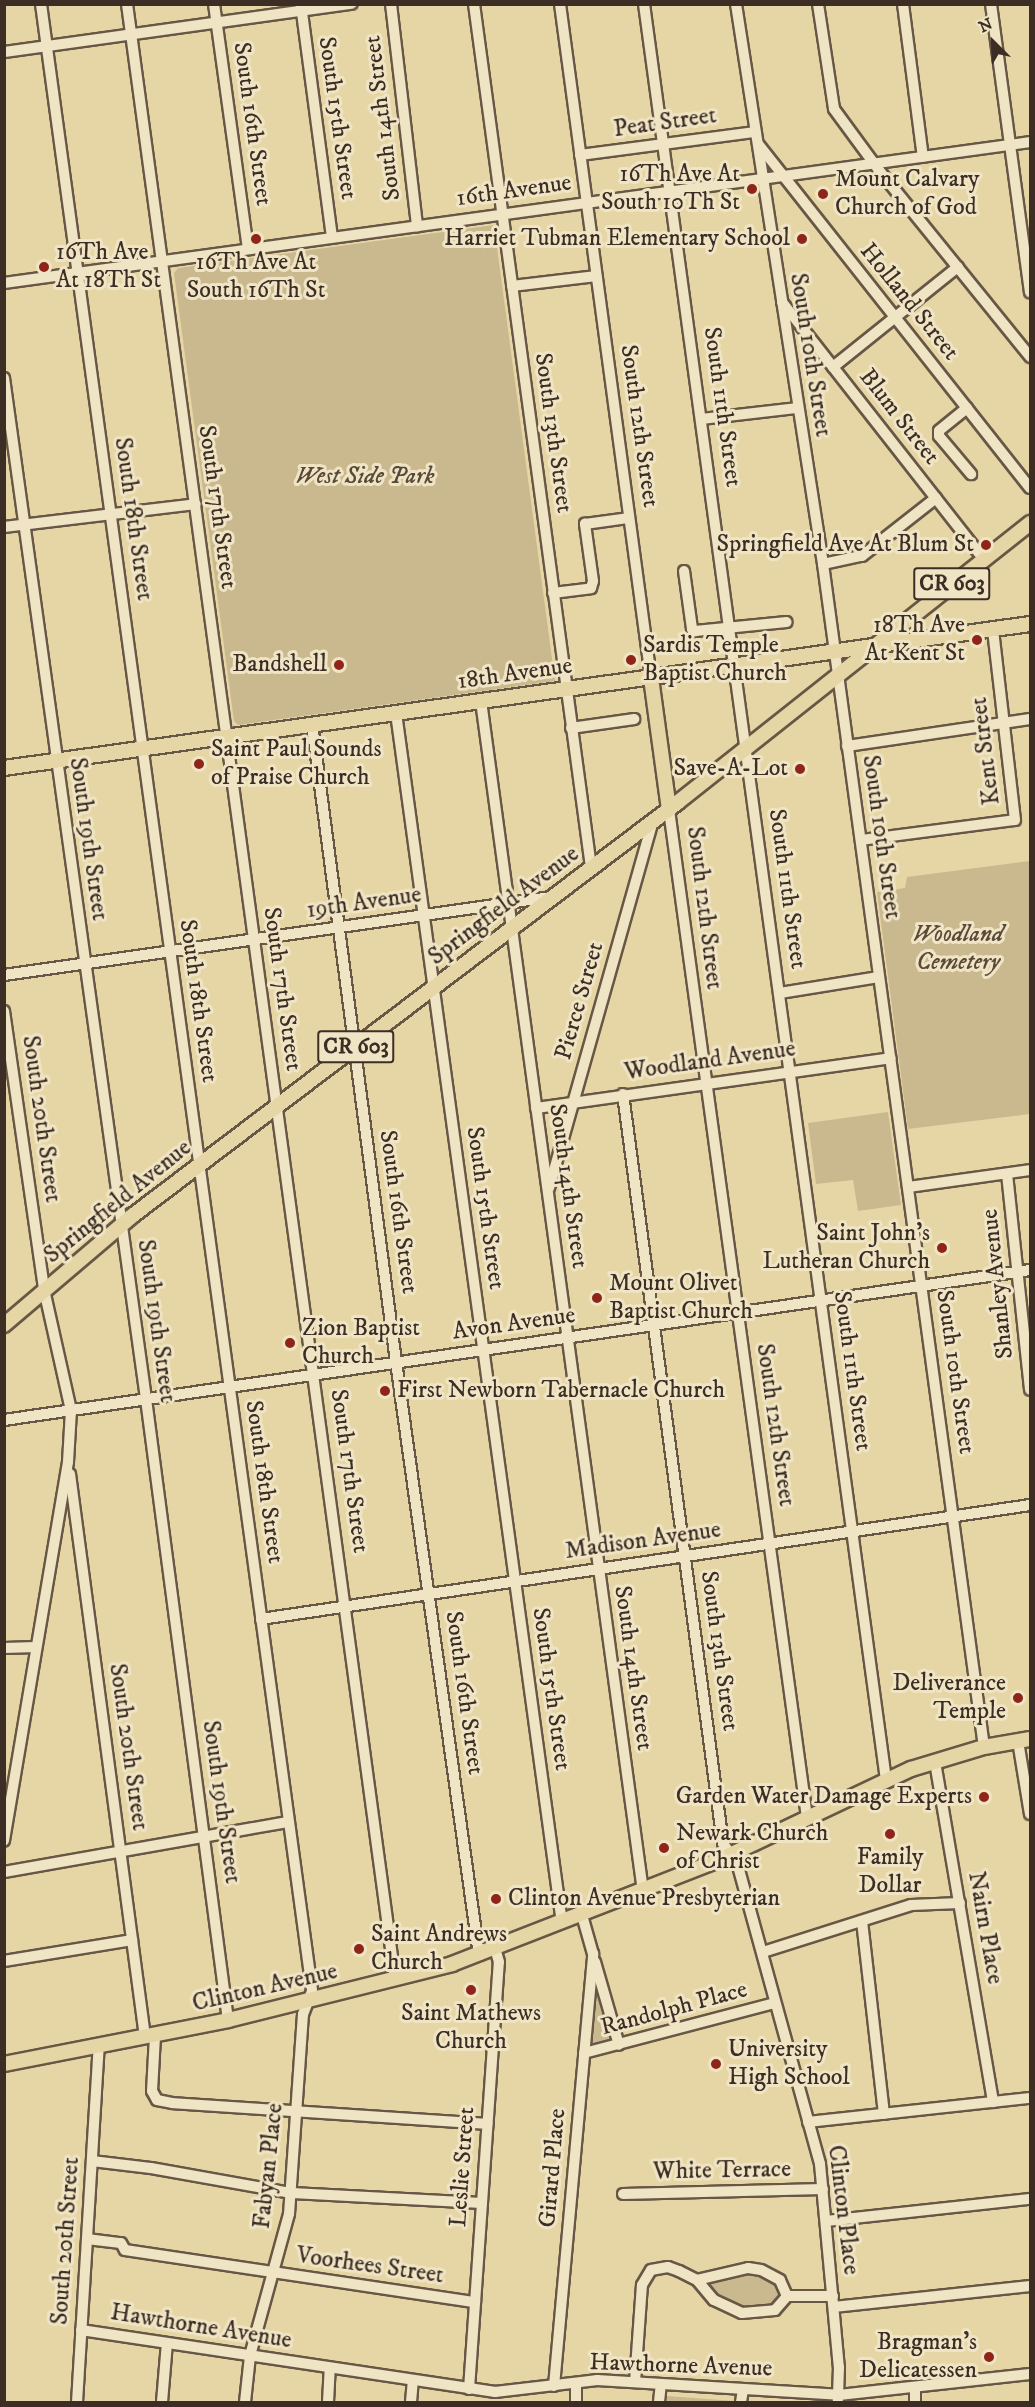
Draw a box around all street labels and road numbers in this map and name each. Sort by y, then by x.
street label: South 14th Street [359,34,407,202]
street label: South 15th Street [311,35,363,201]
street label: South 16th Street [226,40,278,208]
street label: Peat Street [612,102,718,144]
street label: 16th Avenue [455,169,573,213]
street label: Holland Street [853,238,965,366]
street label: South 10th Street [783,271,837,439]
street label: South 11th Street [697,325,747,489]
street label: South 12th Street [613,343,665,509]
street label: South 13th Street [528,351,578,515]
street label: Blum Street [853,363,945,471]
street label: South 17th Street [191,423,243,591]
street label: South 18th Street [107,436,159,602]
road number: CR 603 [913,565,991,603]
street label: 18th Avenue [456,652,574,696]
street label: Kent Street [965,695,1007,807]
street label: South 10th Street [855,753,907,921]
street label: South 19th Street [62,756,114,922]
street label: South 11th Street [762,807,812,971]
street label: South 12th Street [680,825,728,991]
street label: Springfield Avenue [423,840,585,972]
street label: 19th Avenue [305,881,423,925]
street label: South 17th Street [256,905,308,1073]
street label: South 18th Street [172,918,224,1084]
street label: Pierce Street [549,939,611,1063]
road number: CR 603 [317,1028,395,1066]
street label: South 20th Street [15,1034,67,1204]
street label: Woodland Avenue [623,1035,797,1087]
street label: South 14th Street [542,1102,594,1270]
street label: South 15th Street [459,1125,511,1291]
street label: South 16th Street [372,1128,424,1296]
street label: Springfield Avenue [39,1134,197,1270]
street label: Shanley Avenue [976,1208,1020,1360]
street label: South 19th Street [130,1238,182,1404]
street label: South 10th Street [929,1288,981,1456]
street label: South 11th Street [827,1289,877,1453]
street label: Avon Avenue [451,1301,577,1347]
street label: South 12th Street [749,1342,801,1508]
street label: South 17th Street [323,1387,375,1555]
street label: South 18th Street [238,1399,290,1565]
street label: Madison Avenue [563,1516,723,1566]
street label: South 13th Street [694,1569,744,1733]
street label: South 14th Street [607,1584,659,1752]
street label: South 15th Street [525,1606,577,1772]
street label: South 16th Street [438,1609,490,1777]
street label: South 20th Street [102,1662,154,1832]
street label: South 19th Street [195,1719,247,1885]
street label: Nairn Place [961,1870,1009,1986]
street label: Clinton Avenue [190,1957,340,2019]
street label: Randolph Place [598,1976,750,2042]
street label: Fabyan Place [248,2102,290,2230]
street label: Leslie Street [444,2106,482,2228]
street label: Girard Place [533,2107,573,2229]
street label: Clinton Place [821,2144,865,2276]
street label: White Terrace [653,2155,791,2187]
street label: South 20th Street [46,2156,86,2326]
street label: Voorhees Street [295,2241,445,2291]
street label: Hawthorne Avenue [108,2298,294,2356]
street label: Hawthorne Avenue [589,2348,773,2384]

